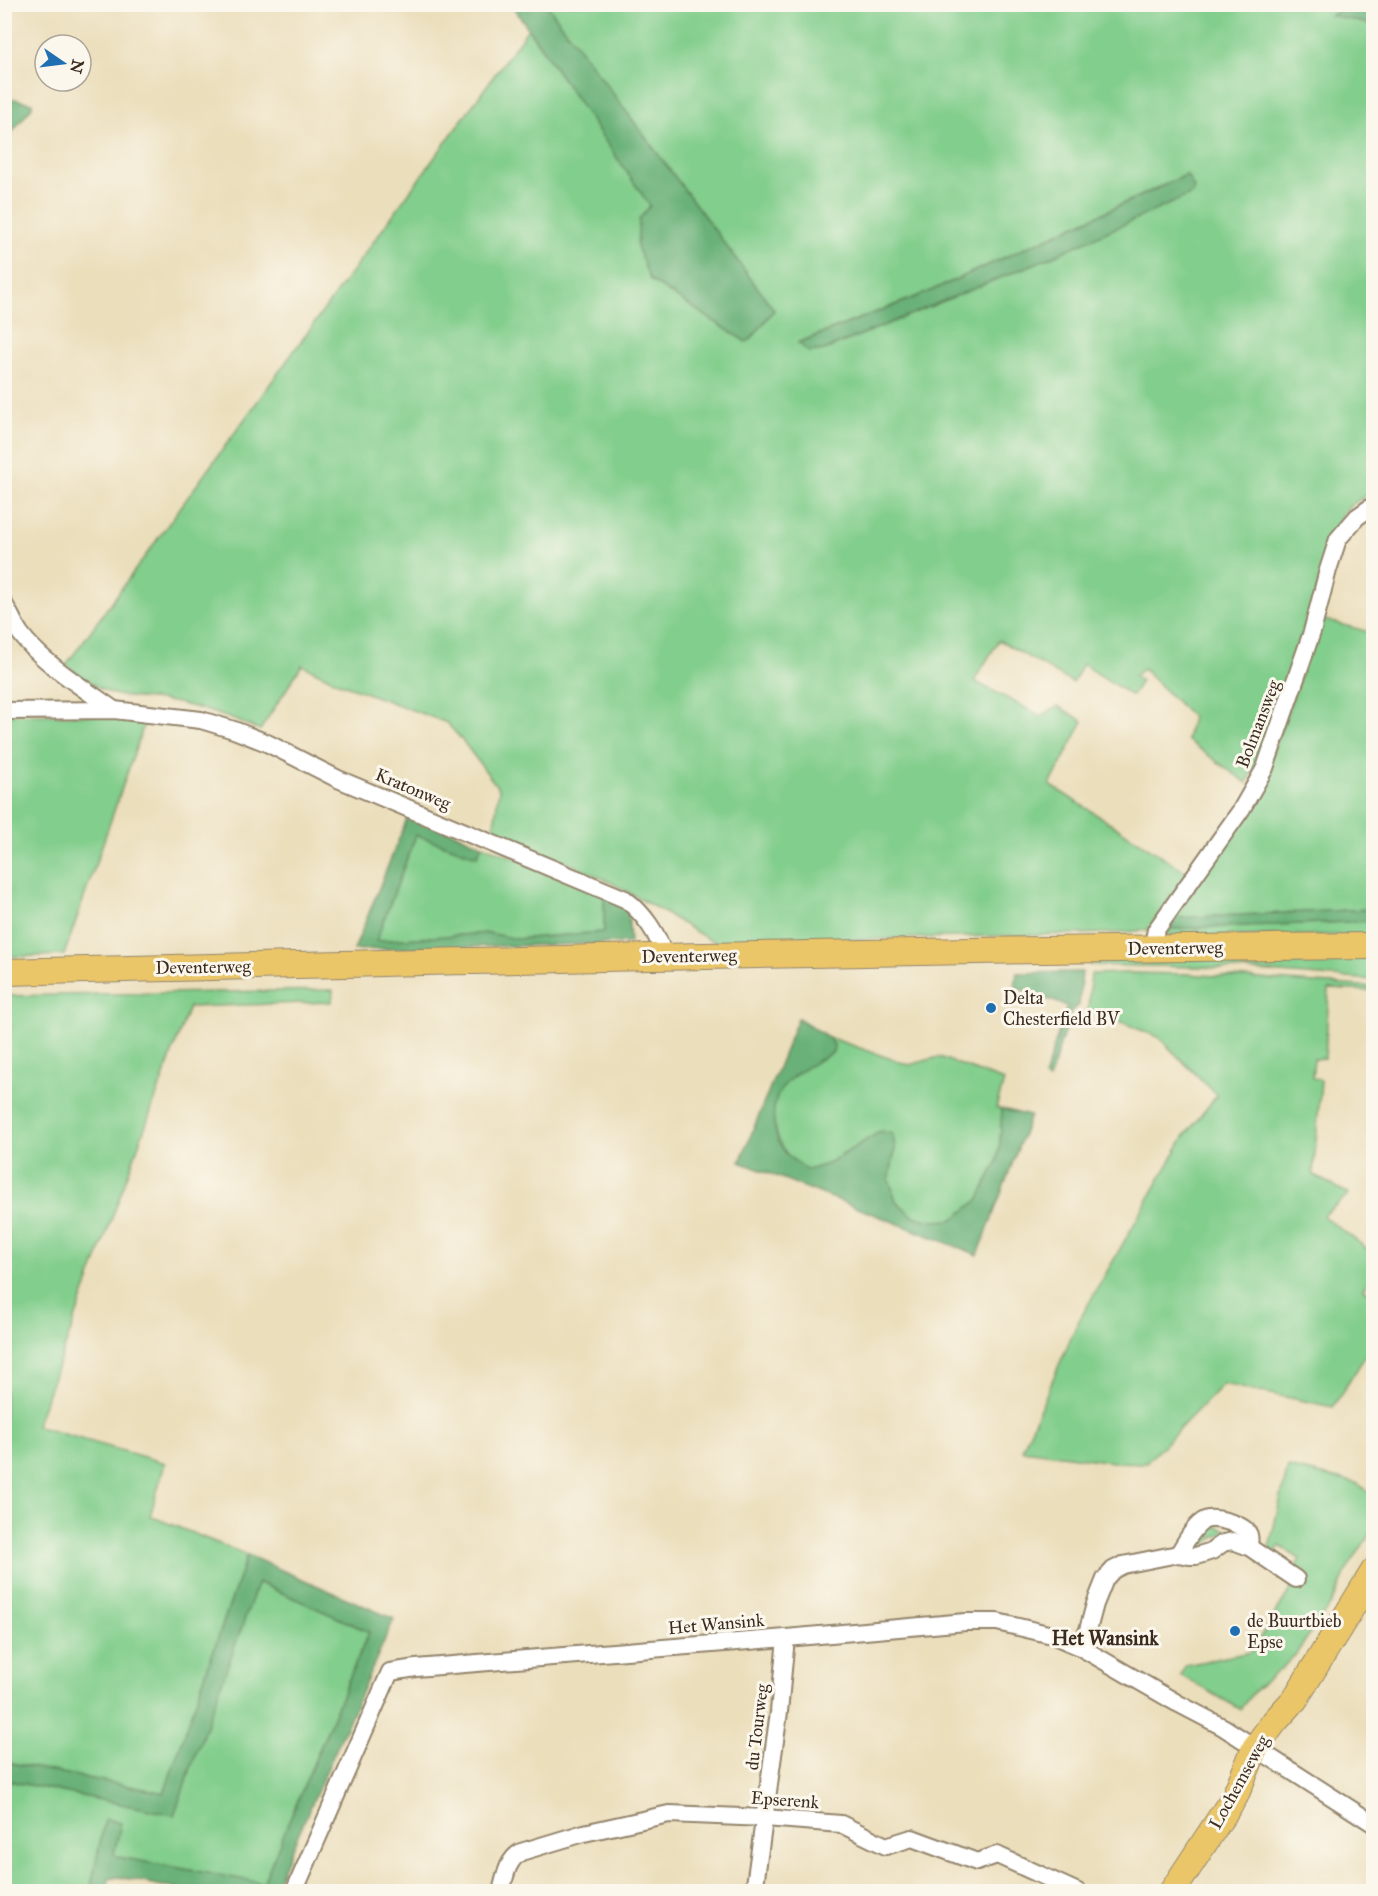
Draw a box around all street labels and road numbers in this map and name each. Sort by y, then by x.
street label: Bolmansweg [1231,676,1286,771]
street label: Kratonweg [372,763,455,816]
street label: Deventerweg [1127,936,1224,961]
street label: Deventerweg [641,944,738,969]
street label: Deventerweg [155,955,252,980]
street label: Het Wansink [667,1609,766,1639]
street label: du Tourweg [741,1682,774,1771]
street label: Lochemseweg [1204,1731,1275,1833]
street label: Epserenk [750,1787,820,1813]

